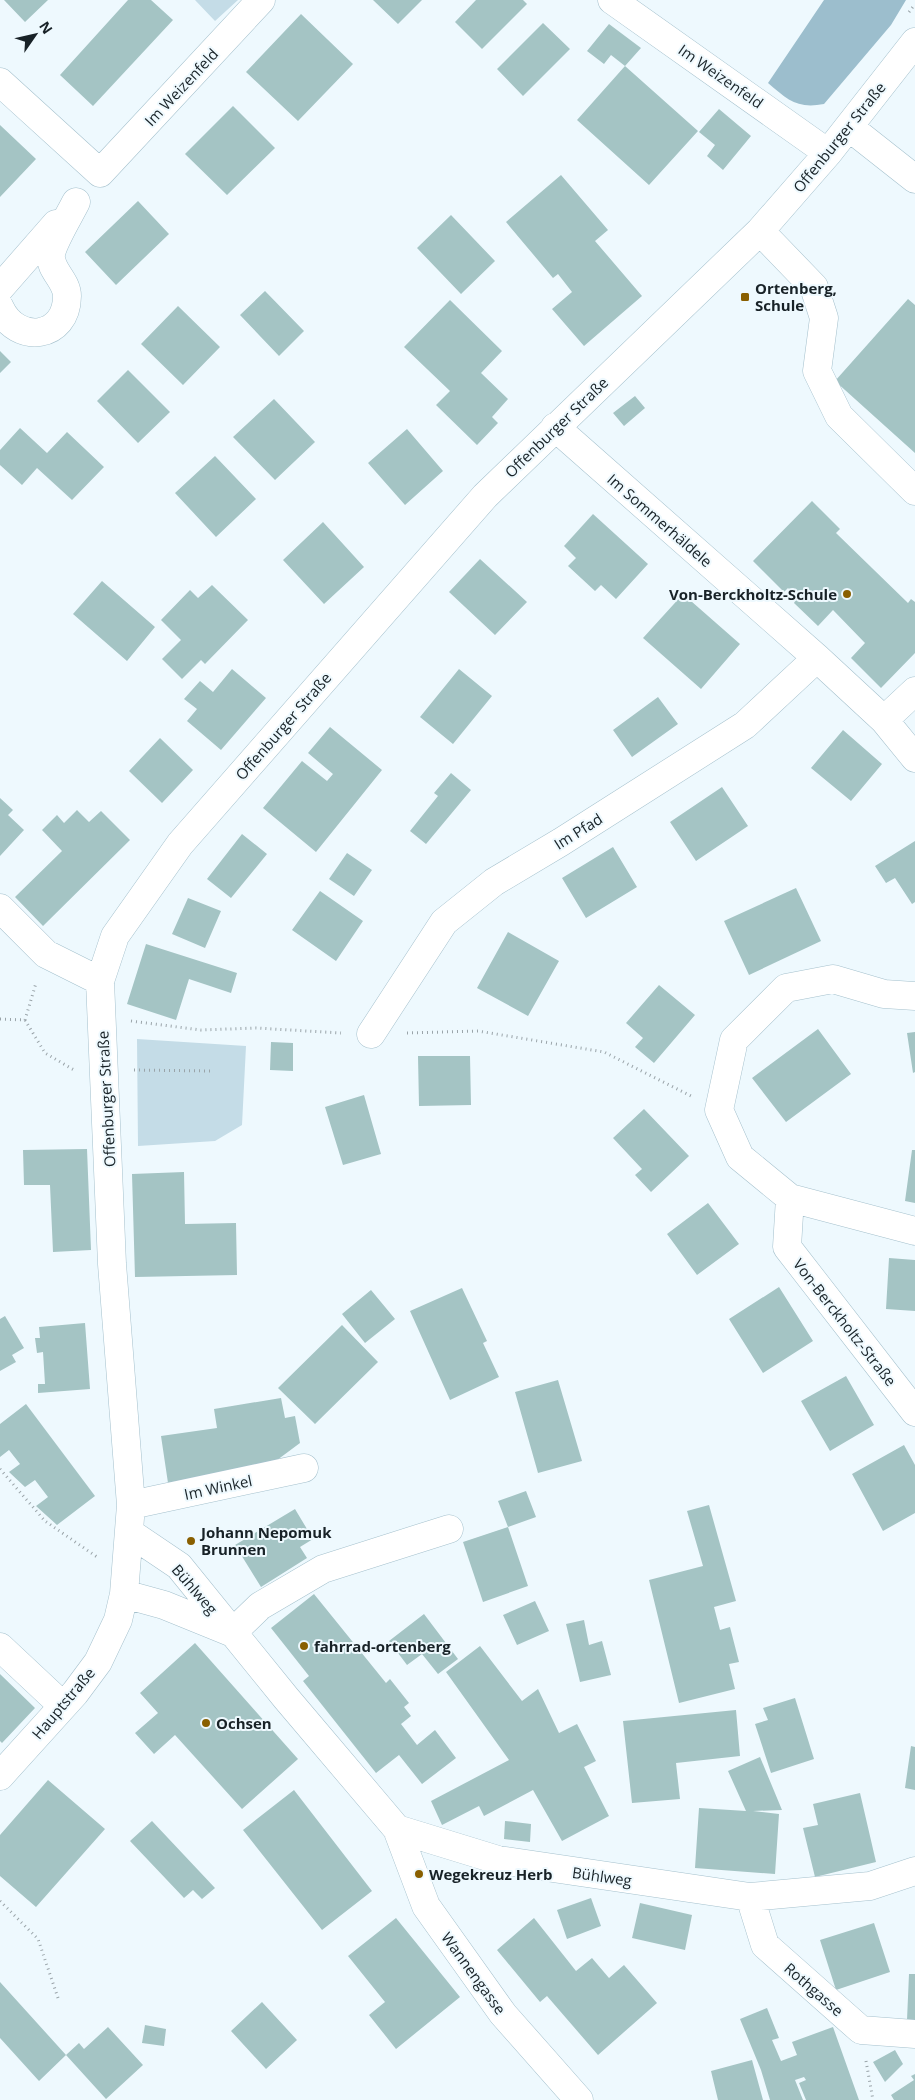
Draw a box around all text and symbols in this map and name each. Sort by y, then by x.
north arrow [10,10,60,60]
text: N [35,17,57,37]
street label: Im Weizenfeld [675,39,767,113]
street label: Im Weizenfeld [140,44,222,130]
street label: Offenburger Straße [788,78,890,196]
place label: Ortenberg, Schule [755,278,837,315]
marker: Ortenberg, Schule [739,291,751,303]
street label: Offenburger Straße [500,372,612,482]
street label: Im Sommerhäldele [603,469,717,571]
place label: Von-Berckholtz-Schule [669,584,837,604]
marker: Von-Berckholtz-Schule [841,588,853,600]
street label: Offenburger Straße [231,668,335,784]
street label: Im Pfad [550,808,606,854]
street label: Offenburger Straße [92,1030,120,1168]
street label: Von-Berckholtz-Straße [789,1254,901,1390]
street label: Im Winkel [182,1470,254,1504]
place label: Johann Nepomuk Brunnen [199,1522,332,1559]
marker: Johann Nepomuk Brunnen [185,1535,197,1547]
street label: Bühlweg [168,1560,222,1618]
place label: fahrrad-ortenberg [314,1636,451,1656]
marker: fahrrad-ortenberg [298,1640,310,1652]
street label: Hauptstraße [27,1663,99,1743]
place label: Ochsen [216,1713,272,1733]
marker: Ochsen [200,1717,212,1729]
street label: Bühlweg [571,1862,633,1890]
place label: Wegekreuz Herb [429,1864,552,1884]
marker: Wegekreuz Herb [413,1868,425,1880]
street label: Wannengasse [437,1928,511,2018]
street label: Rothgasse [780,1958,848,2020]

